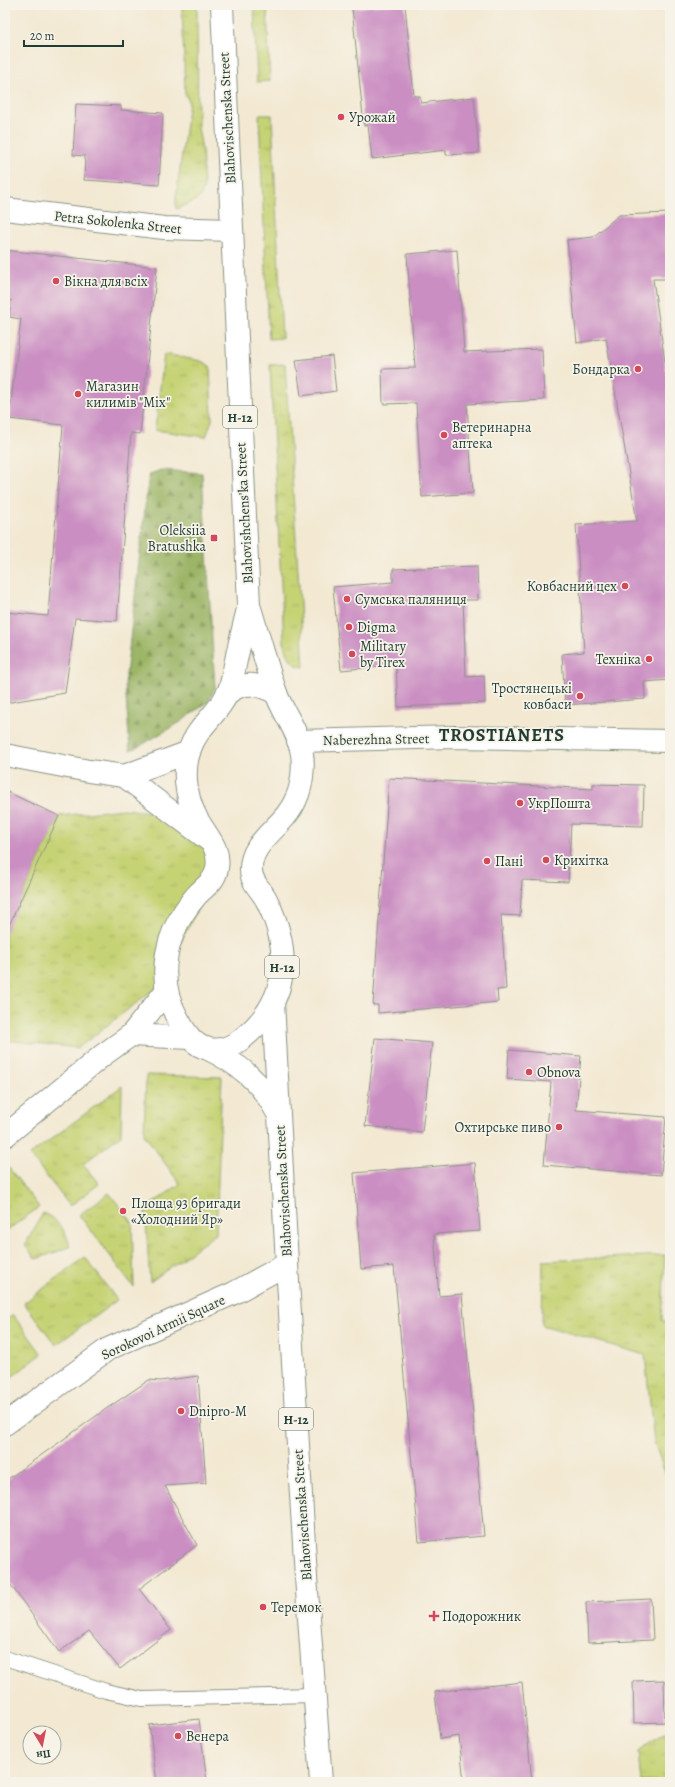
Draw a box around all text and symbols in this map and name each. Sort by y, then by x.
scale bar [24,22,123,48]
text: 20 m [30,28,54,44]
street label: Blahovischenska Street [215,51,240,184]
place label: Урожай [349,108,396,127]
marker: Урожай [336,112,346,122]
street label: Petra Sokolenka Street [53,206,183,239]
place label: Вікна для всіх [64,272,148,291]
marker: Вікна для всіх [51,276,61,286]
place label: Бондарка [572,360,631,379]
marker: Бондарка [633,364,643,374]
place label: Магазин килимів "Mix" [86,377,170,412]
marker: Магазин килимів "Mix" [73,389,83,399]
road number: Н-12 [223,406,257,428]
place label: Ветеринарна аптека [452,418,532,453]
marker: Ветеринарна аптека [439,430,449,440]
street label: Blahovishchens'ka Street [231,441,258,584]
place label: Oleksiia Bratushka [148,521,206,556]
marker: Oleksiia Bratushka [209,533,219,543]
place label: Ковбасний цех [527,577,617,596]
marker: Ковбасний цех [620,581,630,591]
place label: Сумська паляниця [355,590,467,609]
marker: Сумська паляниця [342,594,352,604]
place label: Digma [357,618,396,637]
marker: Digma [344,622,354,632]
place label: Military by Tirex [360,637,407,672]
marker: Military by Tirex [347,649,357,659]
place label: Техніка [596,650,642,669]
marker: Техніка [644,654,654,664]
place label: Тростянецькі ковбаси [492,679,572,714]
marker: Тростянецькі ковбаси [575,691,585,701]
district label: TROSTIANETS [439,723,565,747]
street label: Naberezhna Street [323,729,430,750]
place label: УкрПошта [528,794,591,813]
marker: УкрПошта [515,798,525,808]
place label: Крихітка [554,851,609,870]
place label: Пані [495,852,523,871]
marker: Крихітка [541,855,551,865]
marker: Пані [482,856,492,866]
road number: Н-12 [265,956,299,978]
place label: Obnova [537,1063,581,1082]
marker: Obnova [524,1067,534,1077]
place label: Охтирське пиво [454,1118,551,1137]
marker: Охтирське пиво [554,1122,564,1132]
street label: Blahovischenska Street [271,1124,296,1257]
place label: Площа 93 бригади «Холодний Яр» [131,1194,241,1229]
marker: Площа 93 бригади «Холодний Яр» [118,1206,128,1216]
street label: Sorokovoi Armii Square [98,1290,228,1365]
place label: Dnipro-M [189,1402,247,1421]
marker: Dnipro-M [176,1406,186,1416]
road number: Н-12 [279,1408,313,1430]
street label: Blahovischenska Street [288,1448,317,1581]
place label: Теремок [271,1598,322,1617]
marker: Теремок [258,1602,268,1612]
place label: Подорожник [442,1607,521,1626]
marker: Подорожник [429,1611,439,1621]
north arrow [22,1725,62,1765]
place label: Венера [186,1727,229,1746]
marker: Венера [173,1731,183,1741]
text: Пн [35,1746,52,1763]

